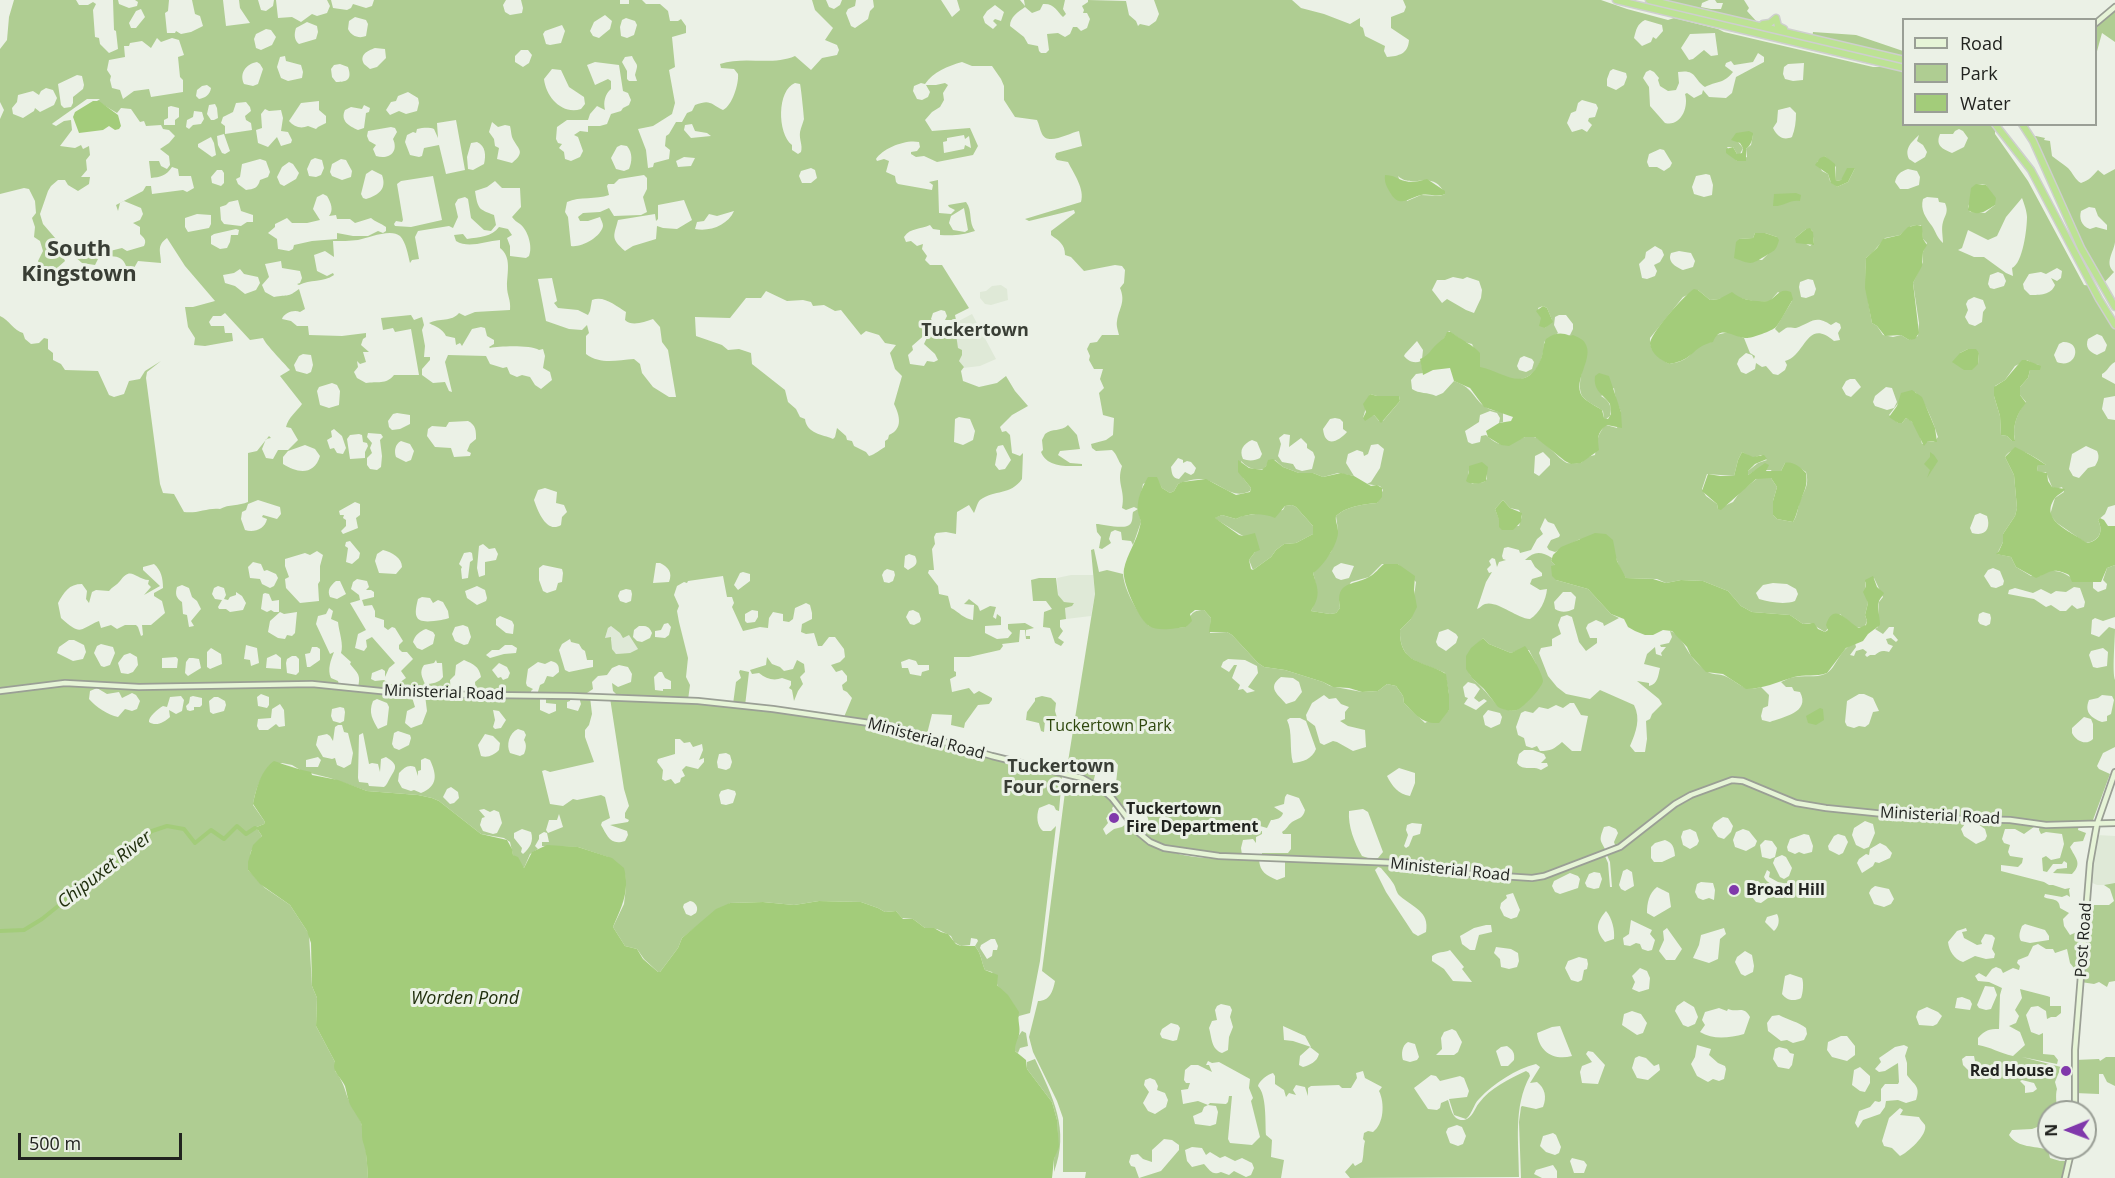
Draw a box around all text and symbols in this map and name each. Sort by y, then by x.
legend [1902,18,2097,126]
text: Road [1960,31,2003,55]
text: Park [1960,61,1998,85]
text: Water [1960,91,2011,115]
district label: South Kingstown [21,237,137,288]
district label: Tuckertown [921,320,1029,342]
street label: Ministerial Road [383,681,505,705]
street label: Ministerial Road [865,714,987,764]
park label: Tuckertown Park [1046,716,1172,736]
district label: Tuckertown Four Corners [1003,756,1119,798]
place label: Tuckertown Fire Department [1126,799,1258,837]
street label: Ministerial Road [1879,803,2001,829]
marker: Tuckertown Fire Department [1107,811,1121,825]
water label: Chipuxet River [54,826,156,914]
street label: Ministerial Road [1389,854,1511,886]
place label: Broad Hill [1746,880,1825,900]
marker: Broad Hill [1727,883,1741,897]
street label: Post Road [2072,902,2096,978]
water label: Worden Pond [411,988,519,1010]
place label: Red House [1970,1061,2054,1081]
marker: Red House [2059,1064,2073,1078]
north arrow [2037,1100,2097,1160]
scale bar [21,1121,184,1159]
text: N [2040,1124,2062,1137]
text: 500 m [29,1131,81,1155]

